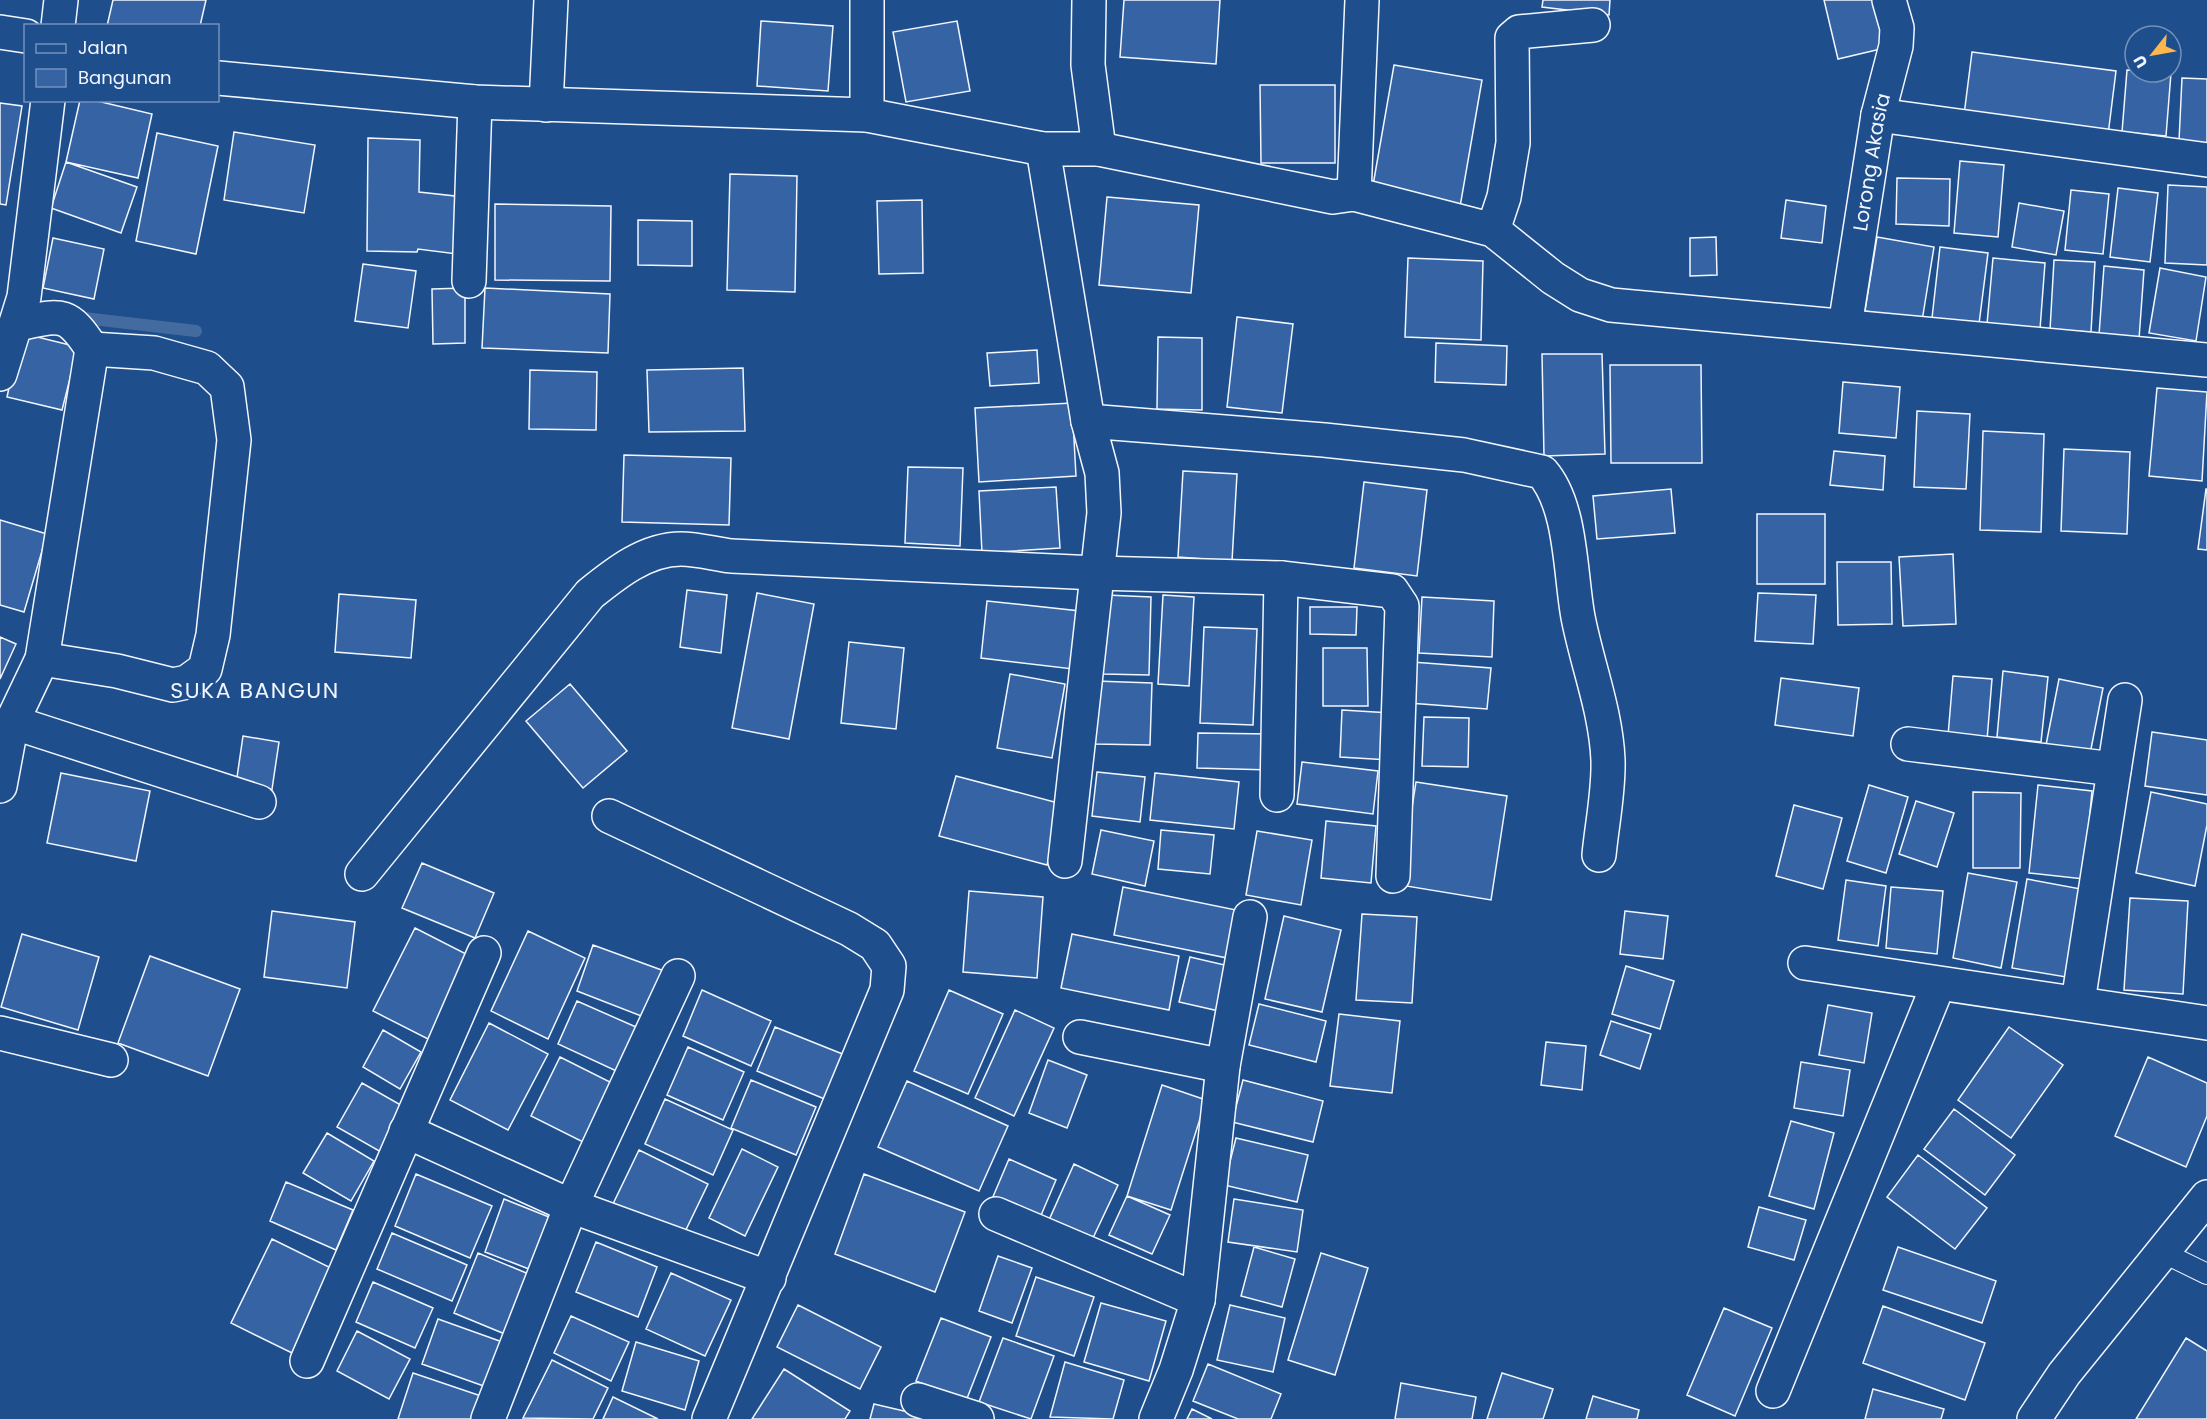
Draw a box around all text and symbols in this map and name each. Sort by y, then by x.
legend [24,24,219,102]
north arrow [2123,24,2183,84]
text: Jalan [78,35,128,60]
text: U [2128,51,2153,72]
text: Bangunan [78,65,172,90]
street label: Lorong Akasia [1846,90,1897,233]
district label: SUKA BANGUN [170,675,340,706]

